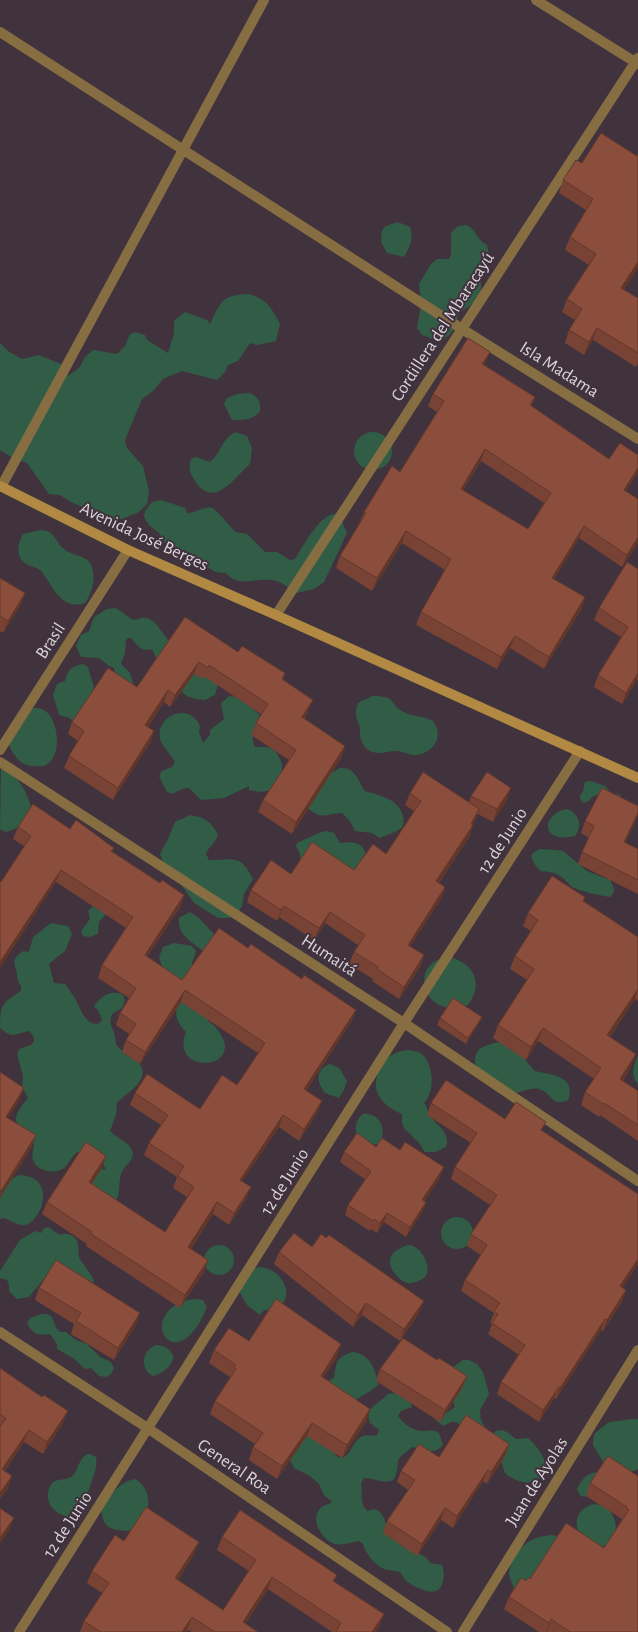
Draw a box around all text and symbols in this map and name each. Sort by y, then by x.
street label: Cordillera del Mbaracayú [388,249,498,405]
street label: Isla Madama [516,339,602,401]
street label: Avenida José Berges [77,499,211,575]
street label: Brasil [33,620,69,662]
street label: 12 de Junio [475,805,531,877]
street label: Humaitá [298,931,360,981]
street label: 12 de Junio [258,1145,313,1218]
street label: Juan de Ayolas [503,1434,571,1530]
street label: General Roa [194,1436,274,1498]
street label: 12 de Junio [40,1489,96,1561]

